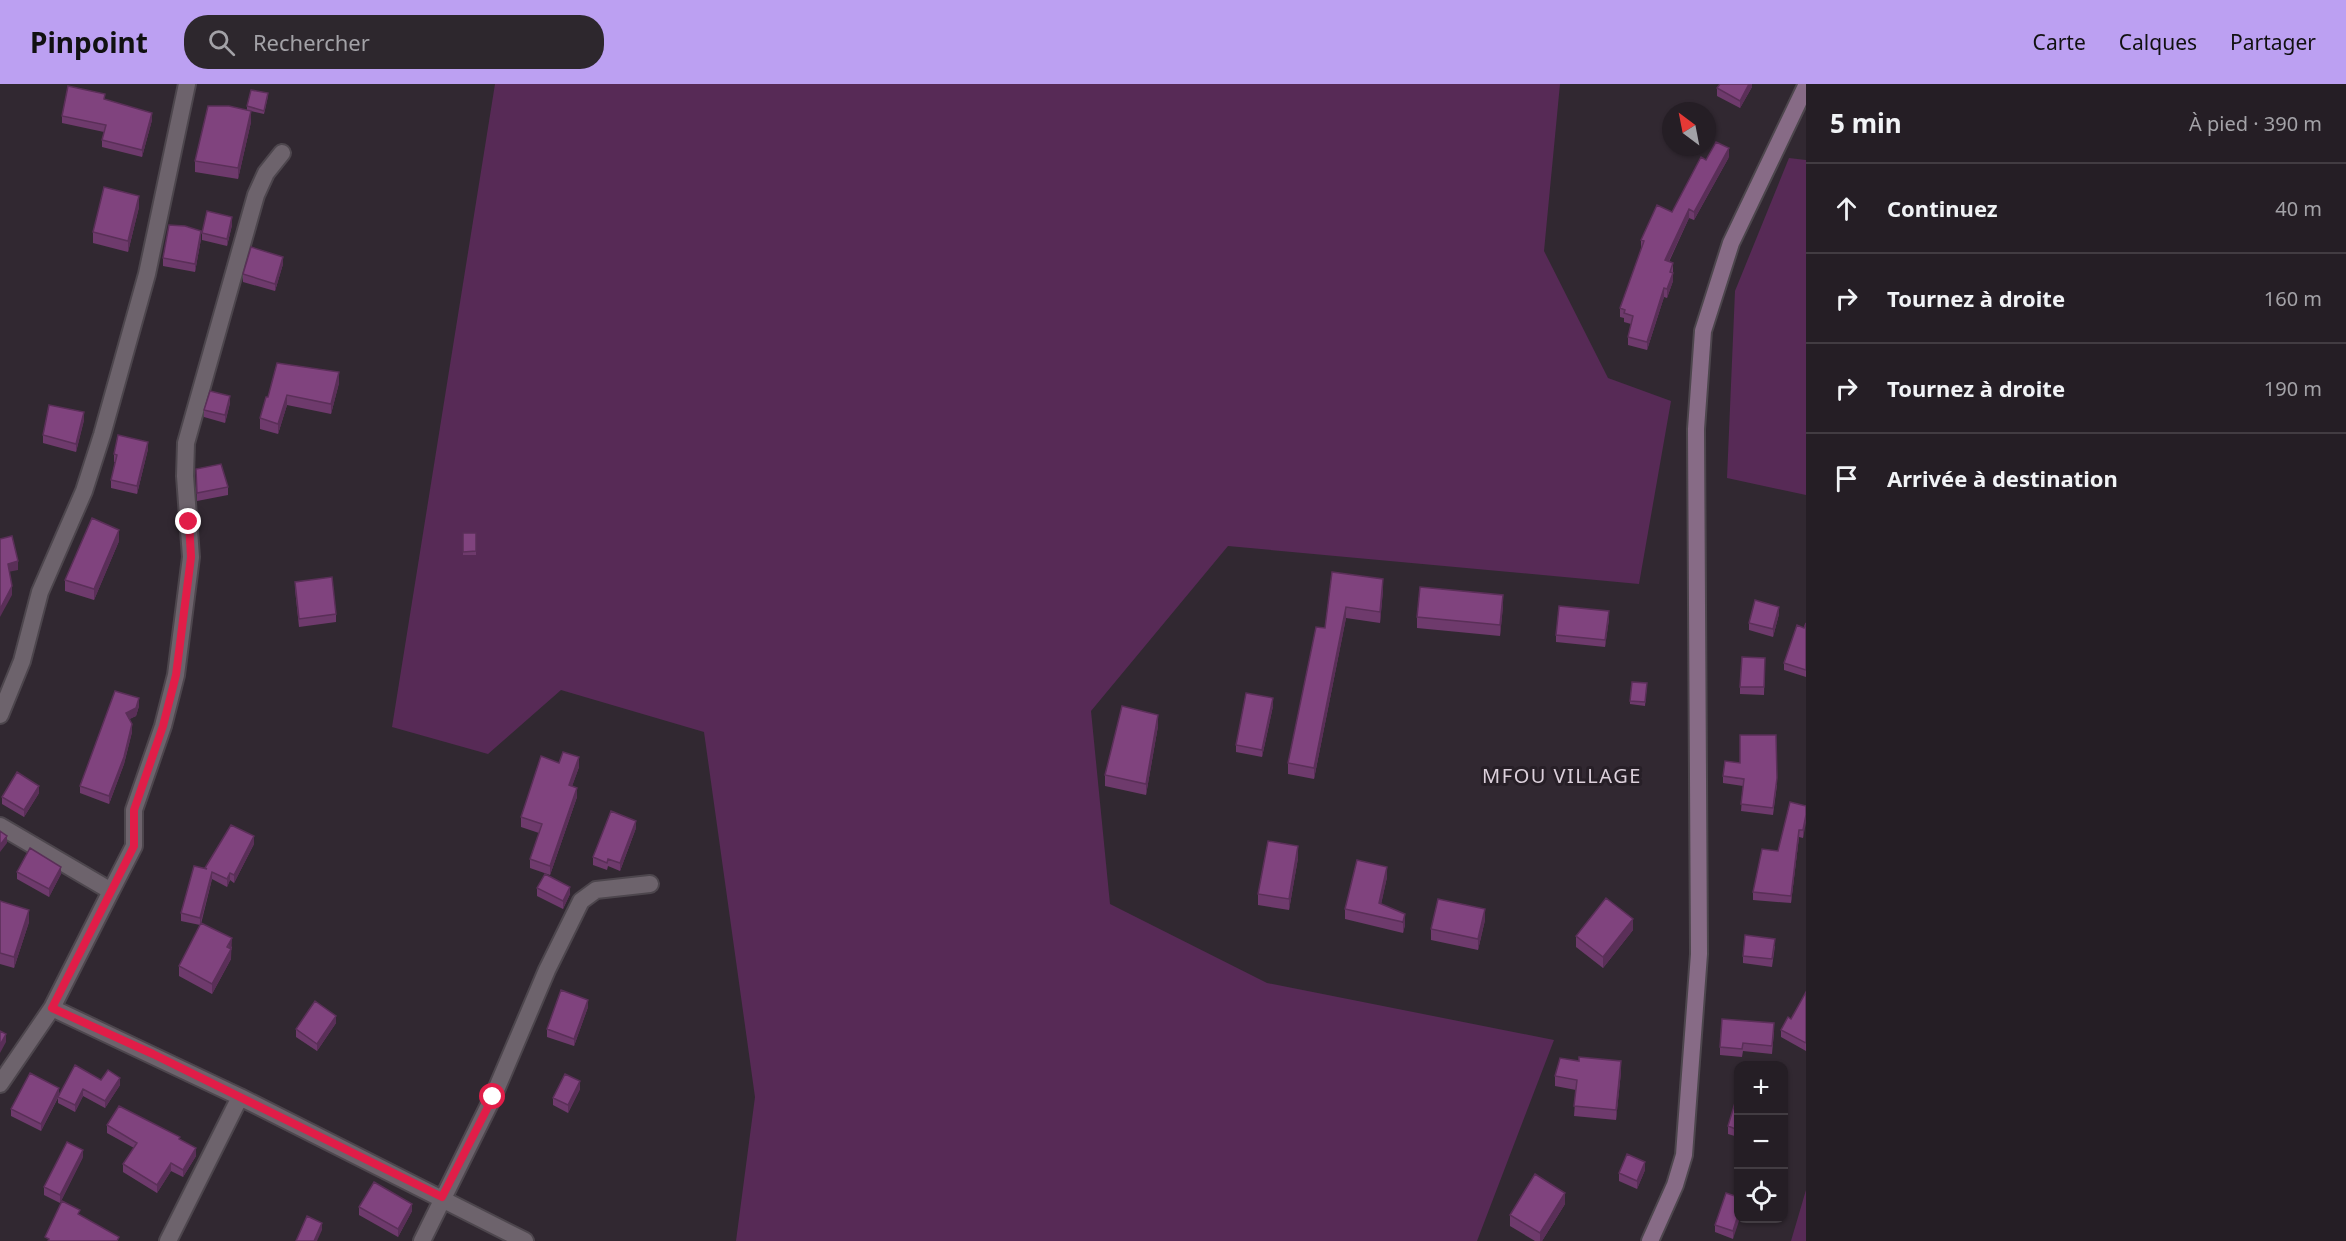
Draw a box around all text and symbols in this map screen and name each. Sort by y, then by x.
search box [184,15,604,69]
text: Pinpoint [30,23,148,61]
icon: search [205,26,238,59]
text: Rechercher [253,27,370,57]
text: Carte [2033,28,2086,56]
text: Calques [2119,28,2197,56]
text: Partager [2230,28,2316,56]
north arrow [1662,102,1716,156]
text: 5 min [1830,105,1902,141]
text: À pied · 390 m [2189,110,2322,137]
icon: ahead [1830,192,1863,225]
text: Continuez [1887,193,1998,223]
text: 40 m [2275,195,2322,222]
icon: right [1830,282,1863,315]
text: Tournez à droite [1887,283,2065,313]
text: 160 m [2264,285,2322,312]
icon: right [1830,372,1863,405]
text: Tournez à droite [1887,373,2065,403]
text: 190 m [2264,375,2322,402]
icon: arrive [1830,462,1863,495]
text: Arrivée à destination [1887,463,2118,493]
route end [175,508,201,534]
district label: MFOU VILLAGE [1482,762,1642,789]
map controls [1734,1061,1788,1223]
button: + [1734,1061,1788,1115]
route start [479,1083,505,1109]
button: − [1734,1115,1788,1169]
button: locate [1734,1169,1788,1223]

